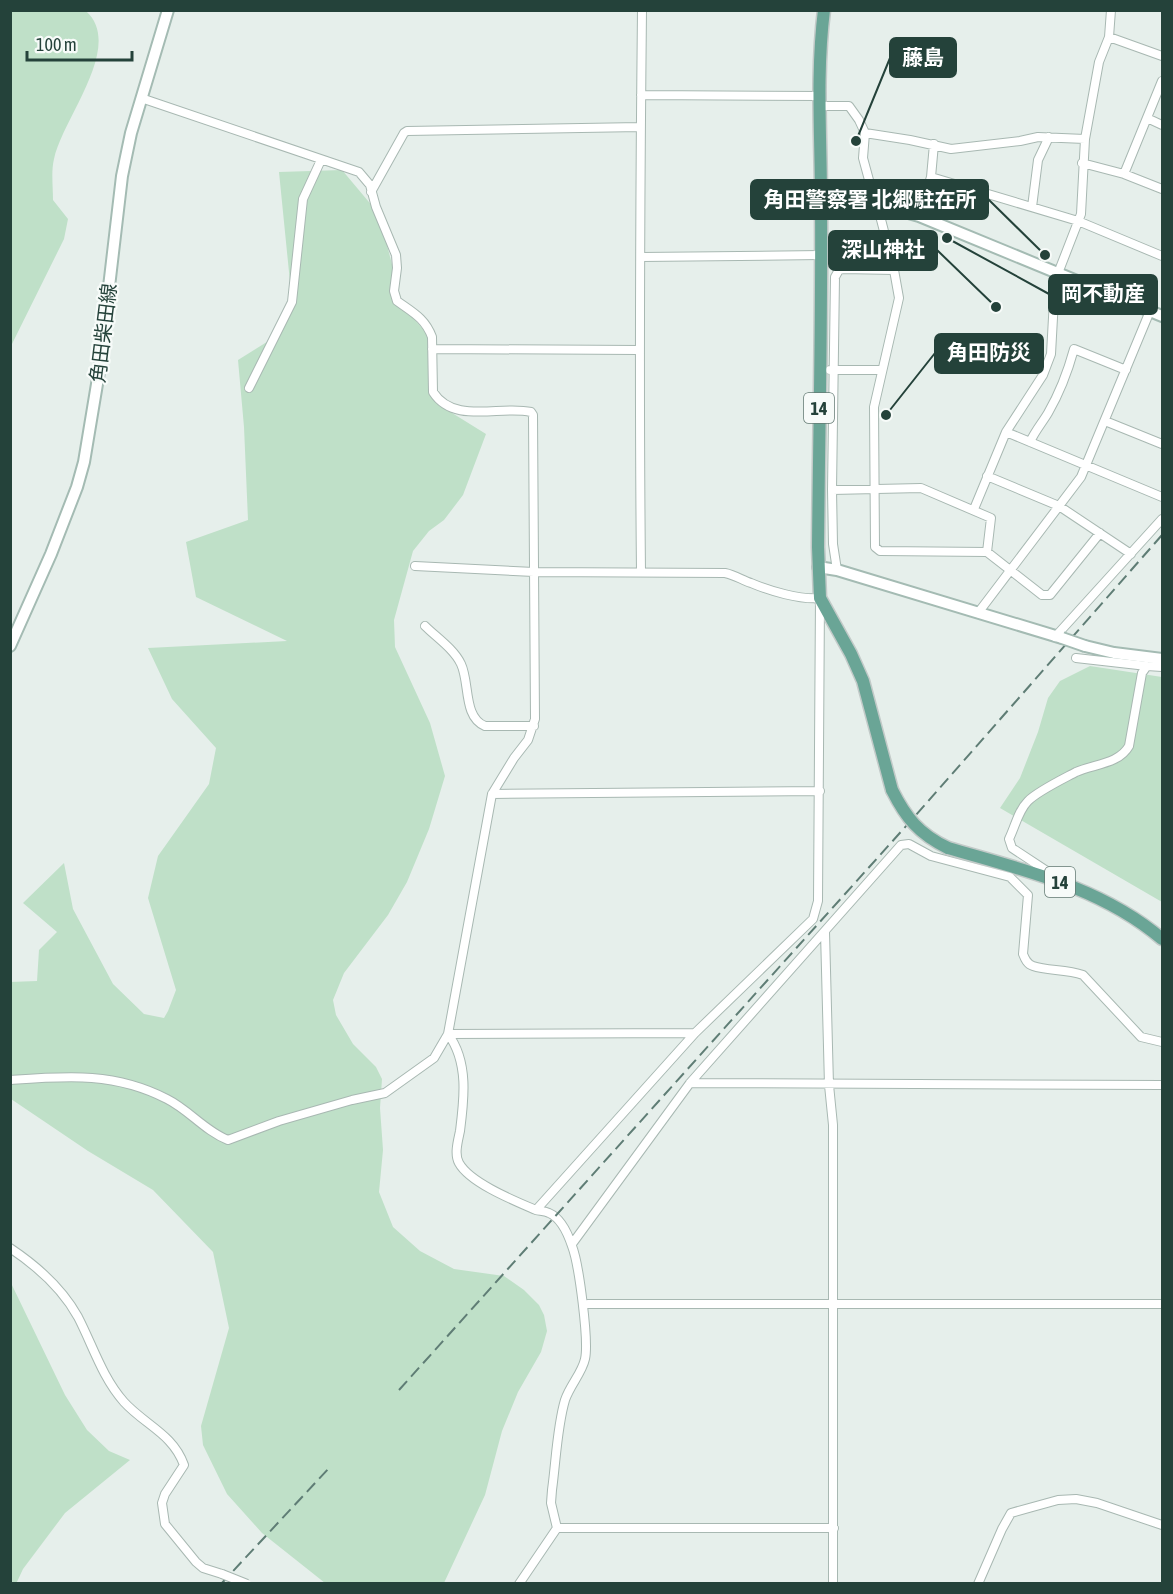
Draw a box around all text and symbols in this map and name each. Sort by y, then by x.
scale bar [27,24,132,62]
text: 100 m [36,34,77,55]
callout: 藤島 [890,38,956,77]
text: 藤島 [902,45,944,69]
callout: 角田警察署 北郷駐在所 [751,180,988,219]
text: 角田警察署 北郷駐在所 [764,187,976,211]
callout: 深山神社 [829,231,937,270]
text: 深山神社 [841,237,925,261]
callout: 岡不動産 [1049,275,1157,314]
text: 岡不動産 [1061,281,1145,305]
street label: 角田柴田線 [85,282,121,384]
callout: 角田防災 [935,334,1043,373]
text: 角田防災 [947,340,1031,364]
road number: 14 [804,393,834,423]
road number: 14 [1045,867,1075,897]

